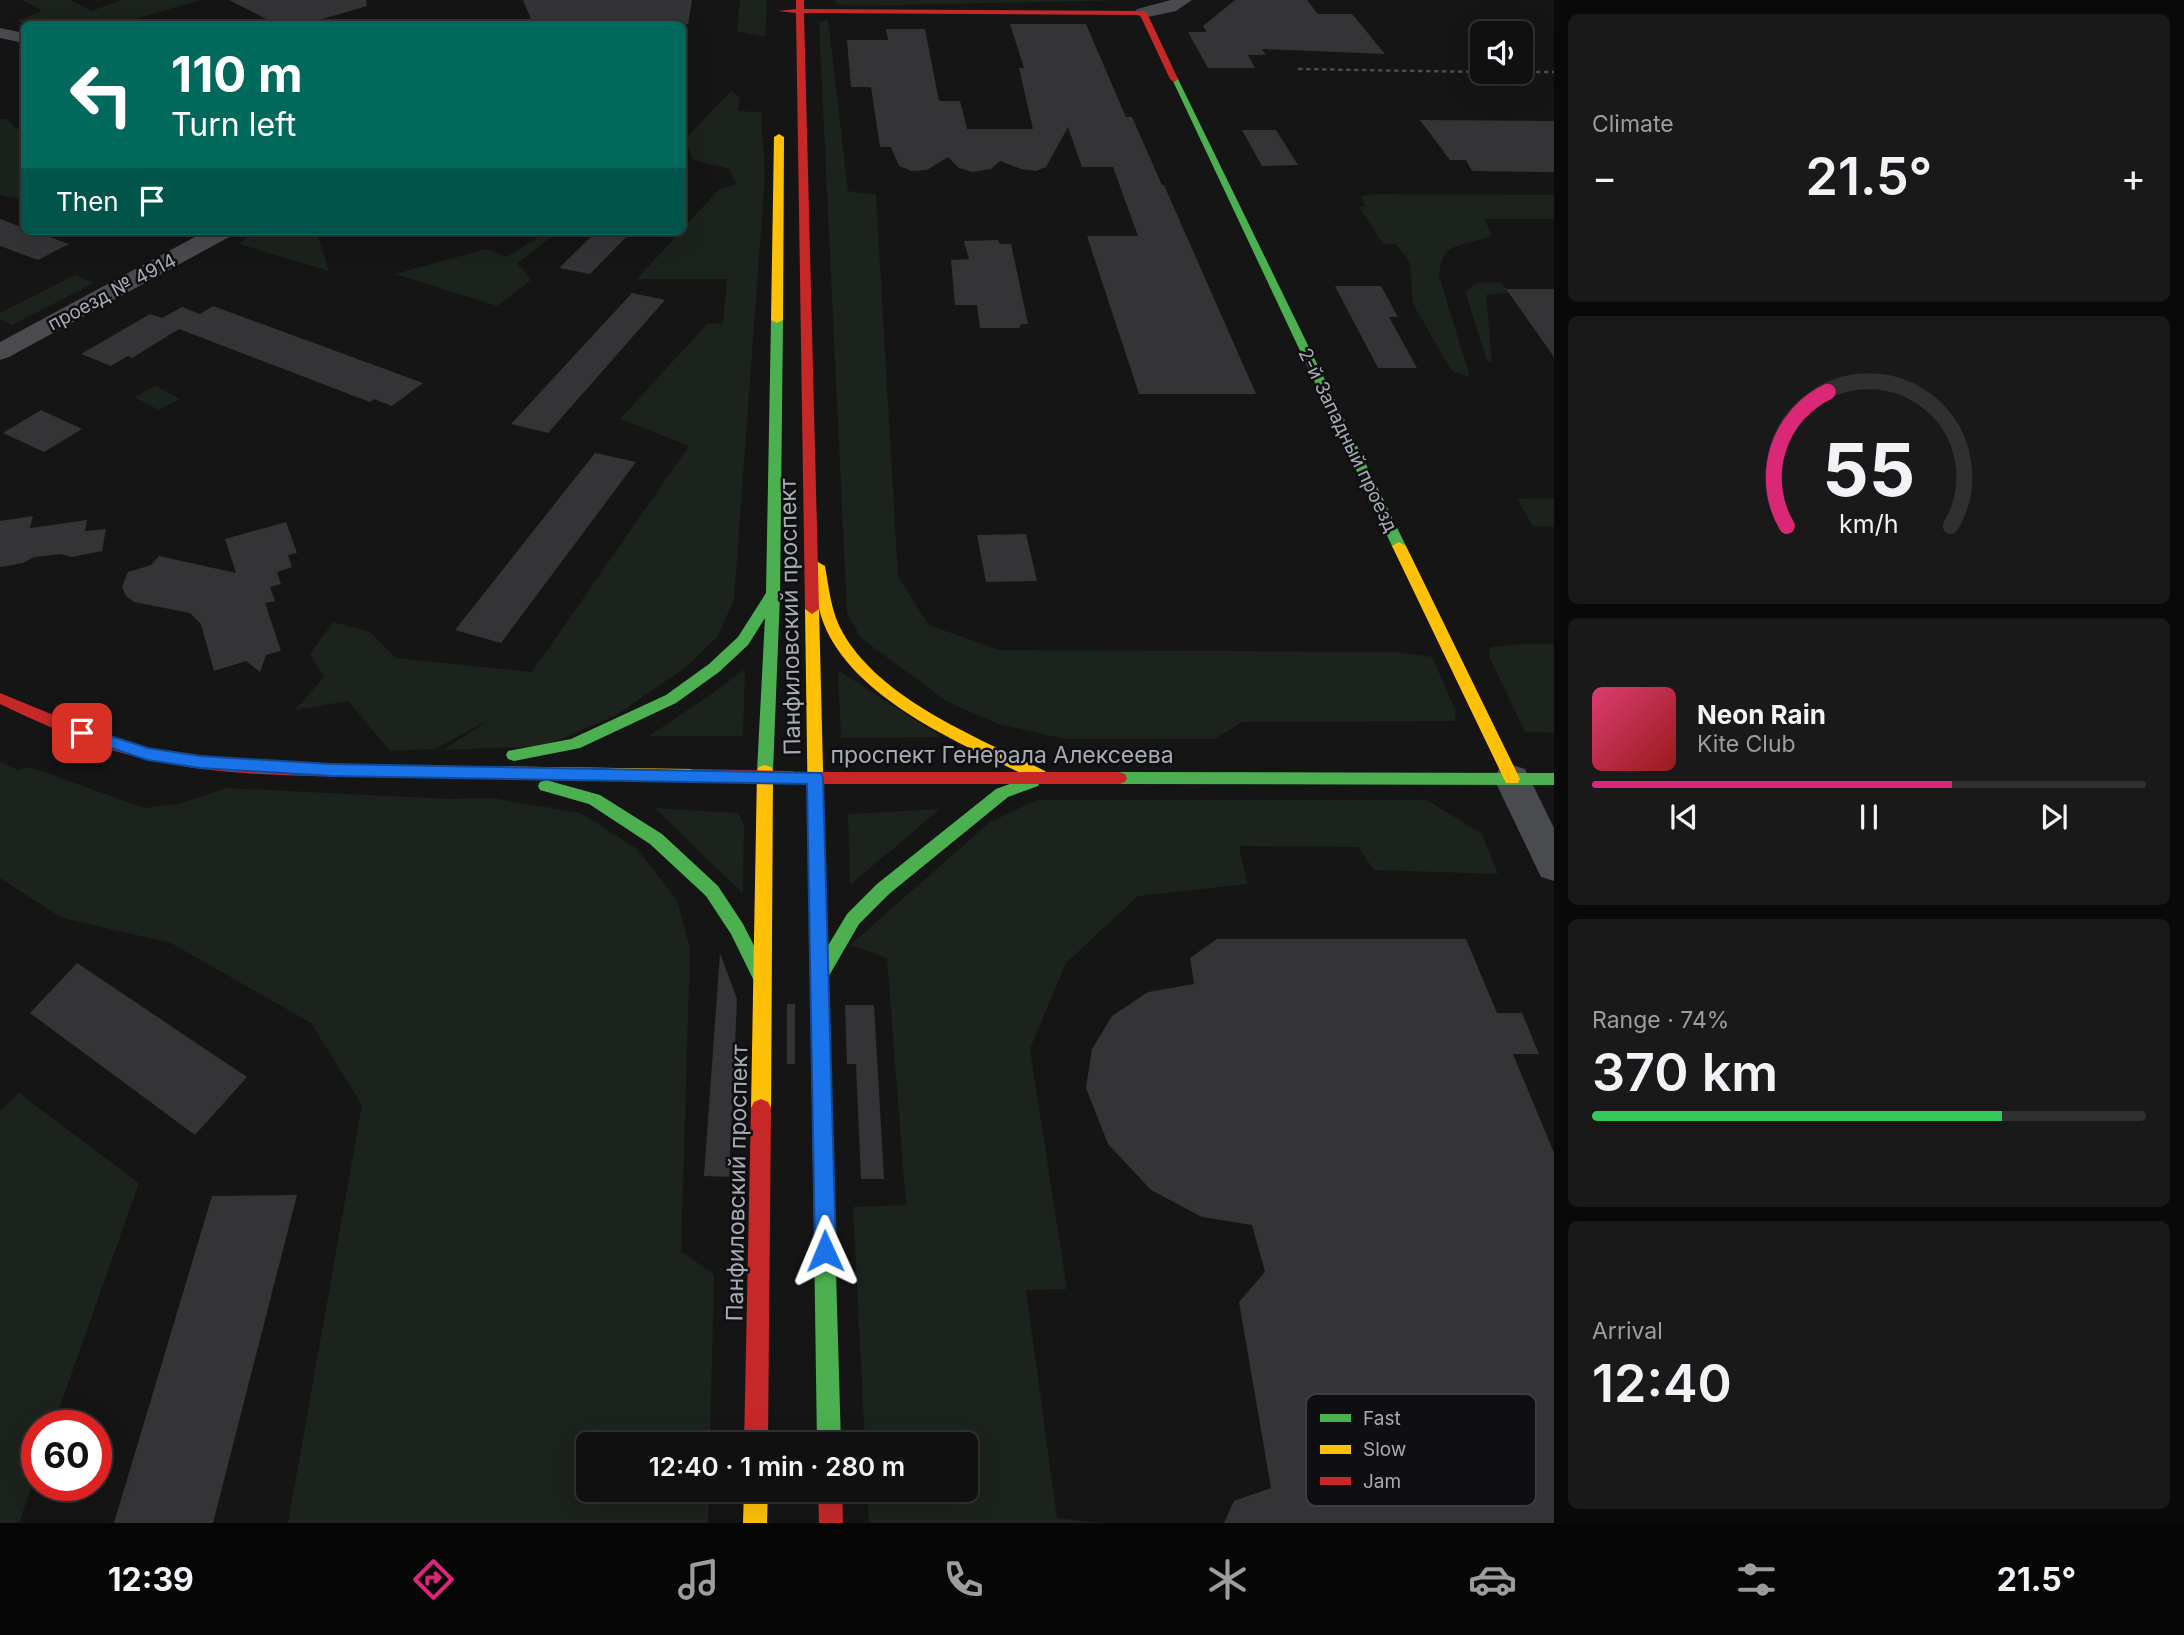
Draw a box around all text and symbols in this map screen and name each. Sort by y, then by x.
map controls [1470,21,1533,84]
button: sound [1470,21,1533,84]
text: 110 m [171,45,303,104]
icon: left [56,49,147,140]
text: Turn left [171,105,296,144]
text: Climate [1592,110,1674,138]
text: 21.5° [1806,145,1932,208]
text: − [1592,154,1617,200]
text: + [2121,154,2146,200]
icon: arrive [133,182,171,220]
text: Then [56,186,119,217]
street label: проезд № 4914 [44,248,180,336]
street label: 2-й Западный проезд [1294,344,1403,536]
text: 55 [1822,425,1916,514]
street label: Панфиловский проспект [774,478,806,756]
text: km/h [1839,508,1899,538]
text: Neon Rain [1697,699,1826,730]
pin [52,703,112,763]
icon: arrive [63,714,101,752]
text: Kite Club [1697,730,1796,758]
street label: проспект Генерала Алексеева [830,741,1174,769]
icon: previous [1665,798,1703,836]
icon: pause [1850,798,1888,836]
icon: next [2035,798,2073,836]
text: Range · 74% [1592,1006,1729,1034]
text: 370 km [1592,1041,1778,1104]
street label: Панфиловский проспект [721,1044,753,1322]
position arrow [788,1214,862,1288]
text: Arrival [1592,1317,1663,1345]
text: 12:40 [1592,1352,1732,1415]
legend [1306,1394,1536,1506]
text: Fast [1363,1407,1401,1430]
speed limit sign: 60 [21,1410,112,1501]
text: Slow [1363,1438,1406,1461]
text: 12:40 · 1 min · 280 m [649,1451,905,1482]
text: Jam [1363,1470,1401,1493]
icon: directions [409,1555,458,1604]
icon: music [674,1555,723,1604]
icon: phone [939,1555,988,1604]
icon: climate [1203,1555,1252,1604]
icon: car [1468,1555,1517,1604]
icon: filters [1732,1555,1781,1604]
text: 12:39 [108,1560,194,1599]
text: 21.5° [1997,1560,2076,1599]

